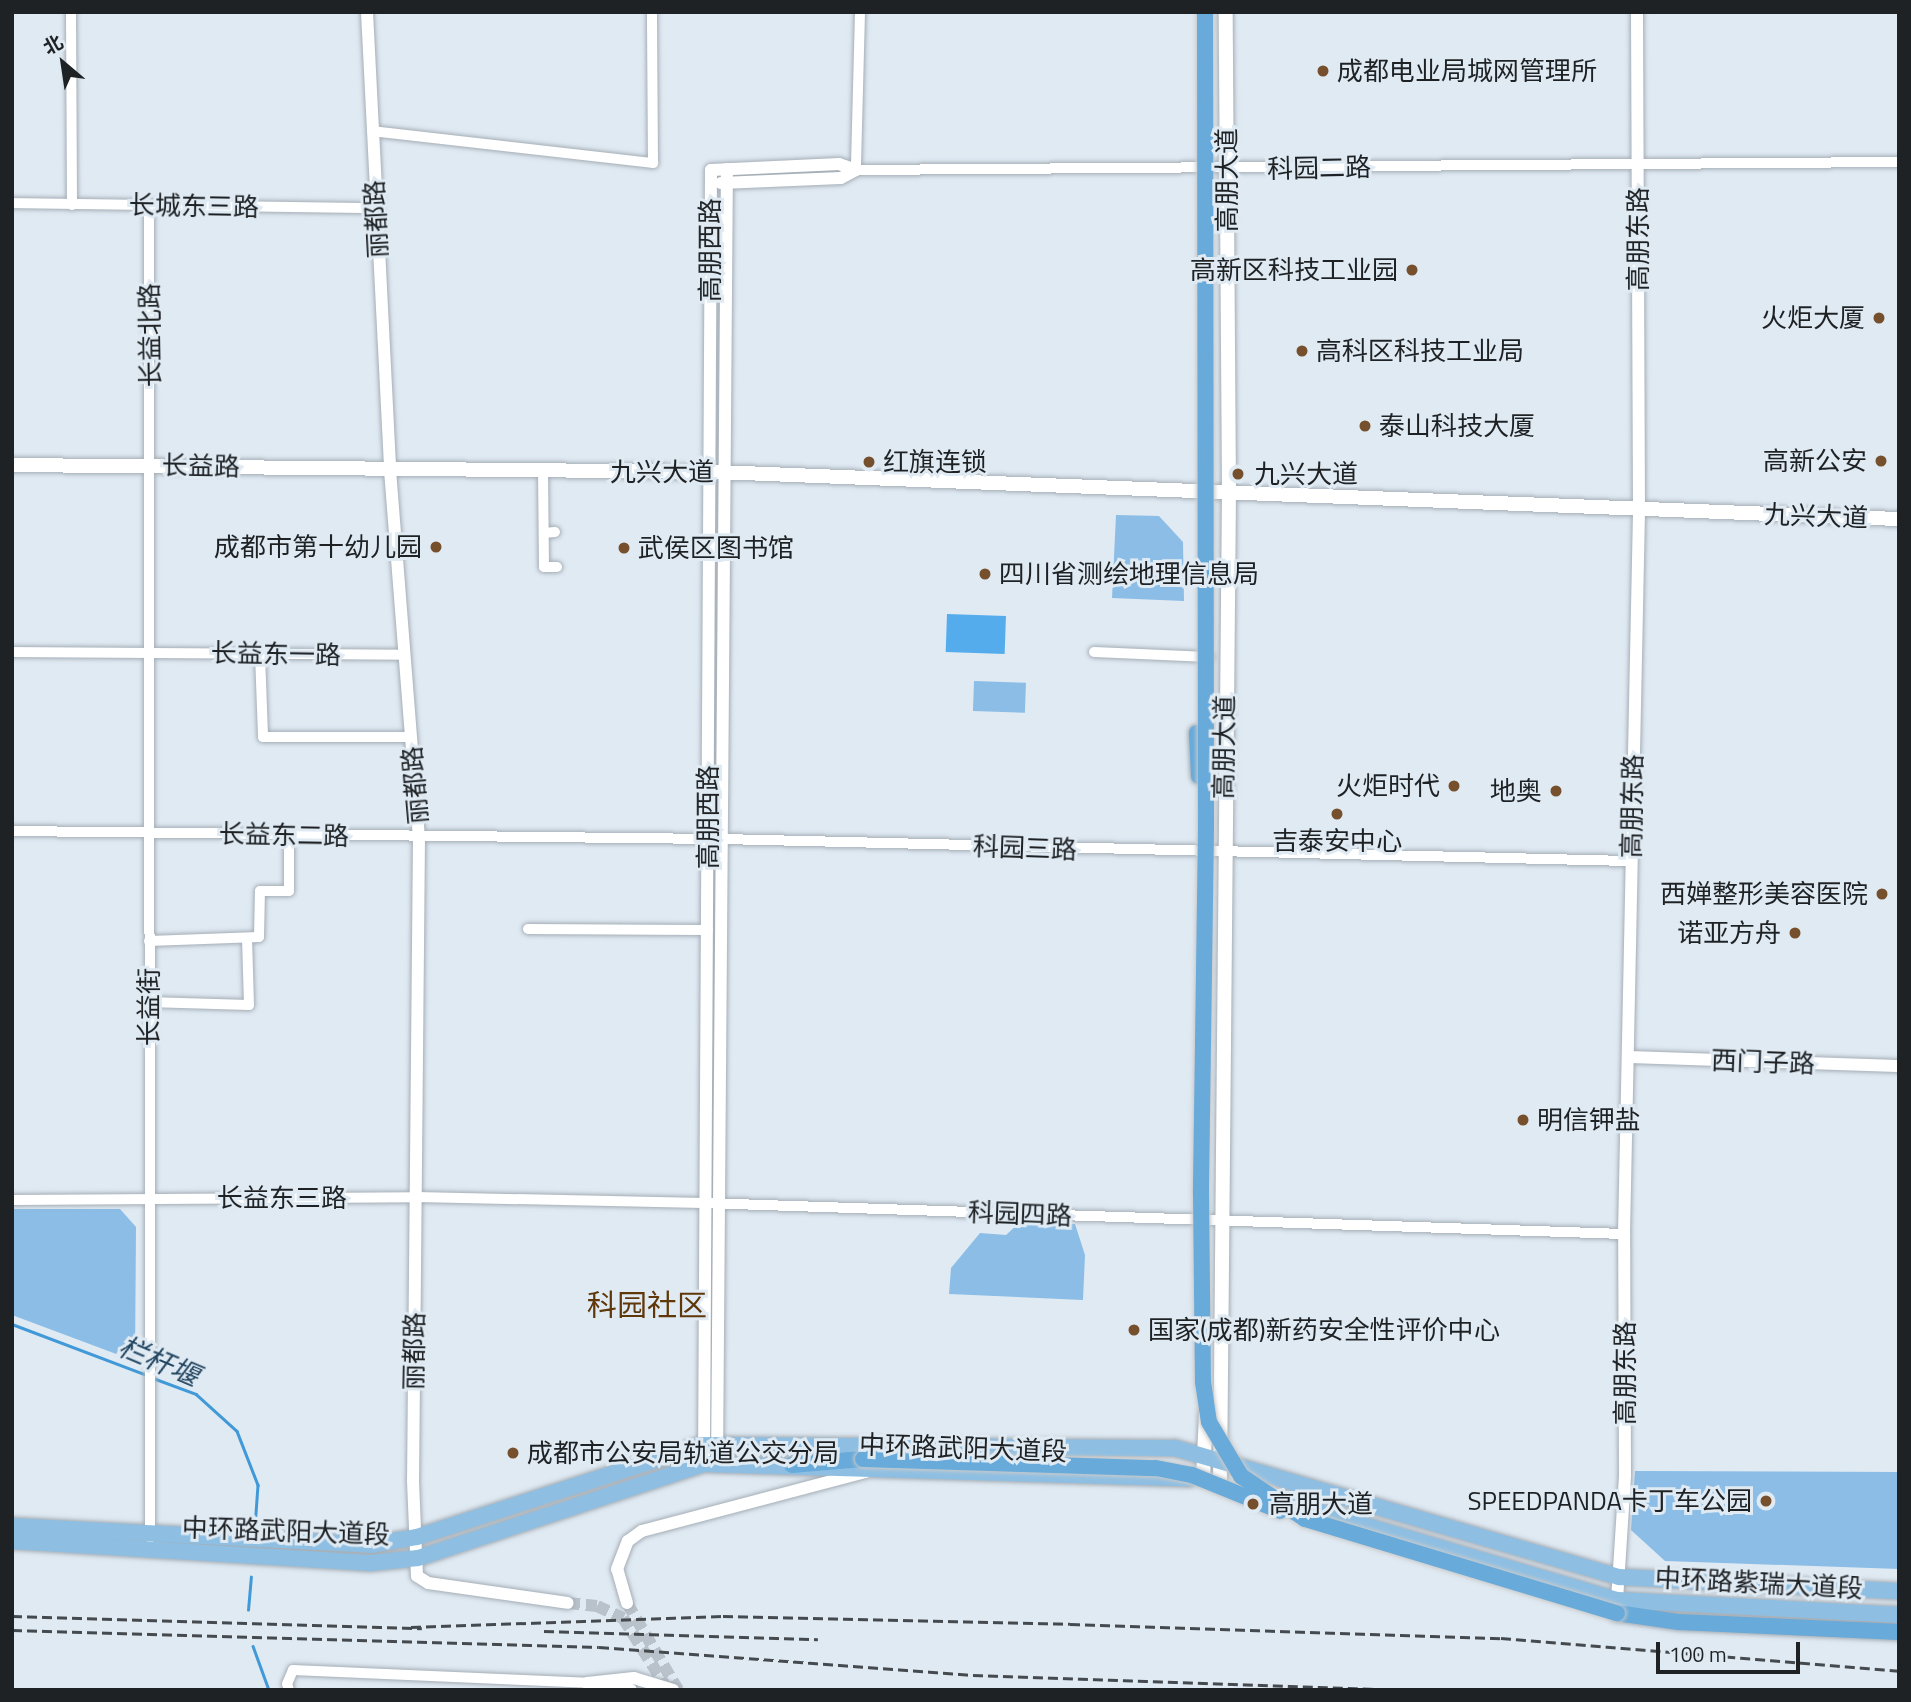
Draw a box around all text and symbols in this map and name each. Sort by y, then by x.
text: 北 [37,27,68,61]
north arrow [28,28,98,98]
place label: 成都电业局城网管理所 [1337,55,1597,87]
marker: 成都电业局城网管理所 [1315,63,1331,79]
street label: 高朋大道 [1211,128,1243,232]
street label: 科园二路 [1267,151,1371,185]
street label: 丽都路 [358,179,394,259]
street label: 高朋东路 [1622,187,1654,291]
street label: 长城东三路 [129,189,259,223]
street label: 高朋西路 [694,198,726,302]
place label: 高新区科技工业园 [1190,254,1398,286]
marker: 高新区科技工业园 [1404,262,1420,278]
street label: 长益北路 [133,283,167,387]
place label: 火炬大厦 [1761,302,1865,334]
marker: 火炬大厦 [1871,310,1887,326]
place label: 高科区科技工业局 [1316,335,1524,367]
marker: 高科区科技工业局 [1294,343,1310,359]
place label: 泰山科技大厦 [1379,410,1535,442]
marker: 泰山科技大厦 [1357,418,1373,434]
place label: 高新公安 [1763,445,1867,477]
place label: 红旗连锁 [883,446,987,478]
street label: 长益路 [162,450,240,482]
marker: 高新公安 [1873,453,1889,469]
marker: 红旗连锁 [861,454,877,470]
street label: 九兴大道 [610,456,714,488]
place label: 九兴大道 [1254,458,1358,490]
marker: 九兴大道 [1228,464,1248,484]
street label: 九兴大道 [1763,499,1869,533]
place label: 成都市第十幼儿园 [214,531,422,563]
place label: 武侯区图书馆 [638,532,794,564]
marker: 成都市第十幼儿园 [428,539,444,555]
marker: 武侯区图书馆 [616,540,632,556]
place label: 四川省测绘地理信息局 [999,558,1259,590]
marker: 四川省测绘地理信息局 [977,566,993,582]
street label: 长益东一路 [211,637,341,671]
street label: 高朋大道 [1207,695,1241,799]
street label: 丽都路 [396,745,434,825]
street label: 高朋东路 [1615,754,1649,858]
street label: 高朋西路 [692,765,724,869]
place label: 火炬时代 [1336,770,1440,802]
place label: 地奥 [1490,775,1542,807]
marker: 火炬时代 [1446,778,1462,794]
marker: 地奥 [1548,783,1564,799]
marker: 吉泰安中心 [1329,806,1345,822]
street label: 长益东二路 [219,818,349,852]
place label: 吉泰安中心 [1272,825,1402,857]
street label: 科园三路 [972,831,1078,865]
place label: 西婵整形美容医院 [1660,878,1868,910]
marker: 西婵整形美容医院 [1874,886,1890,902]
place label: 诺亚方舟 [1677,917,1781,949]
marker: 诺亚方舟 [1787,925,1803,941]
street label: 长益街 [133,968,165,1046]
street label: 西门子路 [1710,1045,1816,1079]
place label: 明信钾盐 [1537,1104,1641,1136]
marker: 明信钾盐 [1515,1112,1531,1128]
street label: 长益东三路 [217,1182,347,1214]
street label: 科园四路 [967,1197,1073,1231]
district label: 科园社区 [587,1287,707,1323]
street label: 丽都路 [398,1312,430,1390]
place label: 国家(成都)新药安全性评价中心 [1148,1314,1500,1346]
street label: 高朋东路 [1609,1321,1641,1425]
marker: 国家(成都)新药安全性评价中心 [1126,1322,1142,1338]
water label: 栏杆堰 [114,1329,204,1393]
street label: 中环路武阳大道段 [859,1429,1067,1467]
place label: 成都市公安局轨道公交分局 [527,1437,839,1469]
marker: 成都市公安局轨道公交分局 [505,1445,521,1461]
place label: SPEEDPANDA卡丁车公园 [1467,1485,1752,1517]
place label: 高朋大道 [1269,1488,1373,1520]
marker: SPEEDPANDA卡丁车公园 [1758,1493,1774,1509]
marker: 高朋大道 [1243,1494,1263,1514]
street label: 中环路武阳大道段 [182,1512,390,1550]
street label: 中环路紫瑞大道段 [1654,1562,1864,1604]
scale bar [1659,1628,1802,1672]
text: 100 m [1669,1638,1726,1670]

